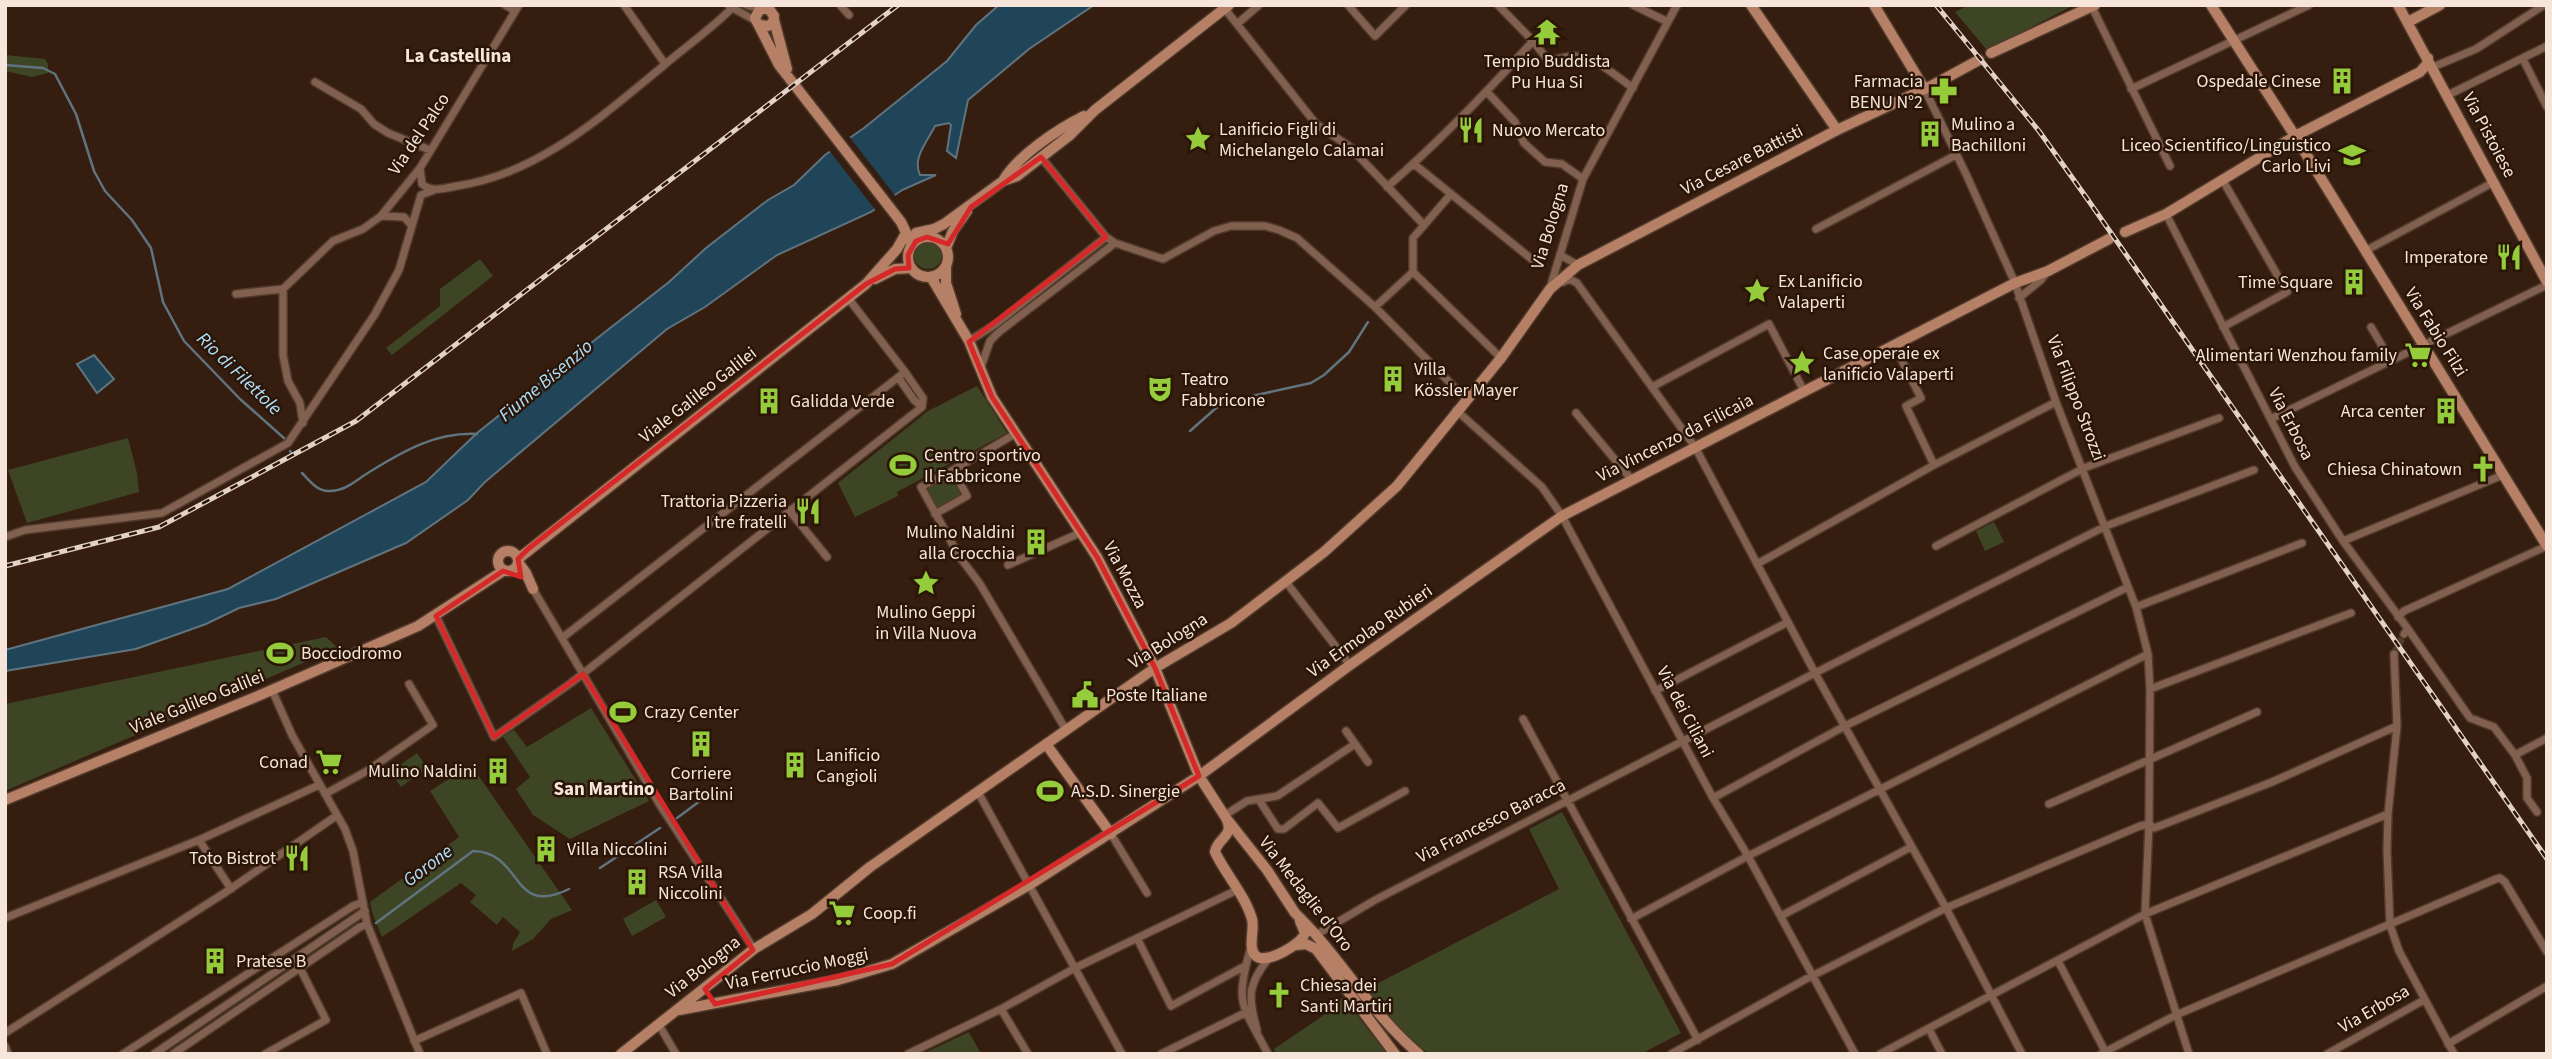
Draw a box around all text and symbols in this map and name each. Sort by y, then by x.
temple icon: Tempio Buddista Pu Hua Si [1532,17,1562,47]
district label: La Castellina [405,43,511,70]
place label: Tempio Buddista Pu Hua Si [1484,49,1610,95]
building icon: Ospedale Cinese [2327,66,2357,96]
place label: Farmacia BENU N°2 [1850,69,1923,115]
place label: Ospedale Cinese [2196,69,2321,94]
pharmacy icon: Farmacia BENU N°2 [1929,76,1959,106]
street label: Via del Palco [382,88,456,180]
street label: Via Pistoiese [2456,88,2522,182]
place label: Mulino a Bachilloni [1951,112,2026,158]
restaurant icon: Nuovo Mercato [1456,115,1486,145]
place label: Lanificio Figli di Michelangelo Calamai [1219,117,1384,163]
place label: Nuovo Mercato [1492,118,1605,143]
street label: Via Cesare Battisti [1677,118,1807,202]
building icon: Mulino a Bachilloni [1915,119,1945,149]
place icon: Lanificio Figli di Michelangelo Calamai [1183,124,1213,154]
place label: Liceo Scientifico/Linguistico Carlo Livi [2121,133,2331,179]
school or university icon: Liceo Scientifico/Linguistico Carlo Livi [2337,140,2367,170]
street label: Via Bologna [1525,180,1575,272]
restaurant icon: Imperatore [2494,242,2524,272]
place label: Imperatore [2404,245,2488,270]
building icon: Time Square [2339,267,2369,297]
place label: Ex Lanificio Valaperti [1778,269,1863,315]
place label: Time Square [2238,270,2333,295]
place icon: Ex Lanificio Valaperti [1742,276,1772,306]
street label: Via Fabio Filzi [2399,282,2473,382]
water label: Rio di Filettole [190,326,288,422]
street label: Via Filippo Strozzi [2041,332,2111,464]
water label: Fiume Bisenzio [493,333,599,429]
supermarket icon: Alimentari Wenzhou family [2403,340,2433,370]
street label: Viale Galileo Galilei [634,341,762,449]
place label: Case operaie ex lanificio Valaperti [1823,341,1954,387]
place label: Alimentari Wenzhou family [2196,343,2398,368]
place icon: Case operaie ex lanificio Valaperti [1787,348,1817,378]
place label: Villa Kössler Mayer [1414,357,1519,403]
building icon: Villa Kössler Mayer [1378,364,1408,394]
place label: Teatro Fabbricone [1181,367,1265,413]
theatre icon: Teatro Fabbricone [1145,374,1175,404]
street label: Via Erbosa [2262,383,2320,465]
building icon: Galidda Verde [754,386,784,416]
street label: Via Vincenzo da Filicaia [1592,388,1758,488]
place label: Galidda Verde [790,389,895,414]
building icon: Arca center [2431,396,2461,426]
place label: Arca center [2341,399,2426,424]
place label: Centro sportivo Il Fabbricone [924,443,1041,489]
sports icon: Centro sportivo Il Fabbricone [888,450,918,480]
church icon: Chiesa Chinatown [2468,454,2498,484]
place label: Chiesa Chinatown [2327,457,2462,482]
place label: Trattoria Pizzeria I tre fratelli [660,489,787,535]
restaurant icon: Trattoria Pizzeria I tre fratelli [793,496,823,526]
place label: Mulino Naldini alla Crocchia [906,520,1015,566]
building icon: Mulino Naldini alla Crocchia [1021,527,1051,557]
street label: Via Mozza [1097,537,1153,613]
place icon: Mulino Geppi in Villa Nuova [911,568,941,598]
street label: Via Ermolao Rubieri [1302,578,1438,684]
place label: Mulino Geppi in Villa Nuova [875,600,977,646]
street label: Via Bologna [1124,607,1212,675]
sports icon: Bocciodromo [265,638,295,668]
place label: Bocciodromo [301,641,402,666]
street label: Via dei Ciliani [1650,662,1720,762]
street label: Viale Galileo Galilei [126,664,268,740]
public building icon: Poste Italiane [1070,680,1100,710]
place label: Poste Italiane [1106,683,1207,708]
sports icon: Crazy Center [608,697,638,727]
place label: Crazy Center [644,700,740,725]
building icon: Corriere Bartolini [686,729,716,759]
place label: Lanificio Cangioli [816,743,880,789]
supermarket icon: Conad [314,747,344,777]
place label: Conad [259,750,308,775]
building icon: Lanificio Cangioli [780,750,810,780]
building icon: Mulino Naldini [483,756,513,786]
place label: Mulino Naldini [368,759,477,784]
place label: Corriere Bartolini [669,761,733,807]
street label: Via Francesco Baracca [1412,772,1570,870]
district label: San Martino [553,776,655,803]
sports icon: A.S.D. Sinergie [1035,776,1065,806]
place label: A.S.D. Sinergie [1071,779,1180,804]
street label: Via Medaglie d'Oro [1253,831,1359,957]
building icon: Villa Niccolini [531,834,561,864]
place label: Villa Niccolini [567,837,667,862]
water label: Gorone [397,838,459,894]
restaurant icon: Toto Bistrot [282,843,312,873]
place label: Toto Bistrot [189,846,276,871]
place label: RSA Villa Niccolini [658,860,723,906]
building icon: RSA Villa Niccolini [622,867,652,897]
supermarket icon: Coop.fi [827,898,857,928]
place label: Coop.fi [863,901,917,926]
street label: Via Bologna [660,930,746,1004]
street label: Via Ferruccio Moggi [723,942,871,996]
building icon: Pratese B [200,946,230,976]
place label: Pratese B [236,949,306,974]
place label: Chiesa dei Santi Martiri [1300,973,1392,1019]
street label: Via Erbosa [2334,979,2414,1039]
church icon: Chiesa dei Santi Martiri [1264,980,1294,1010]

